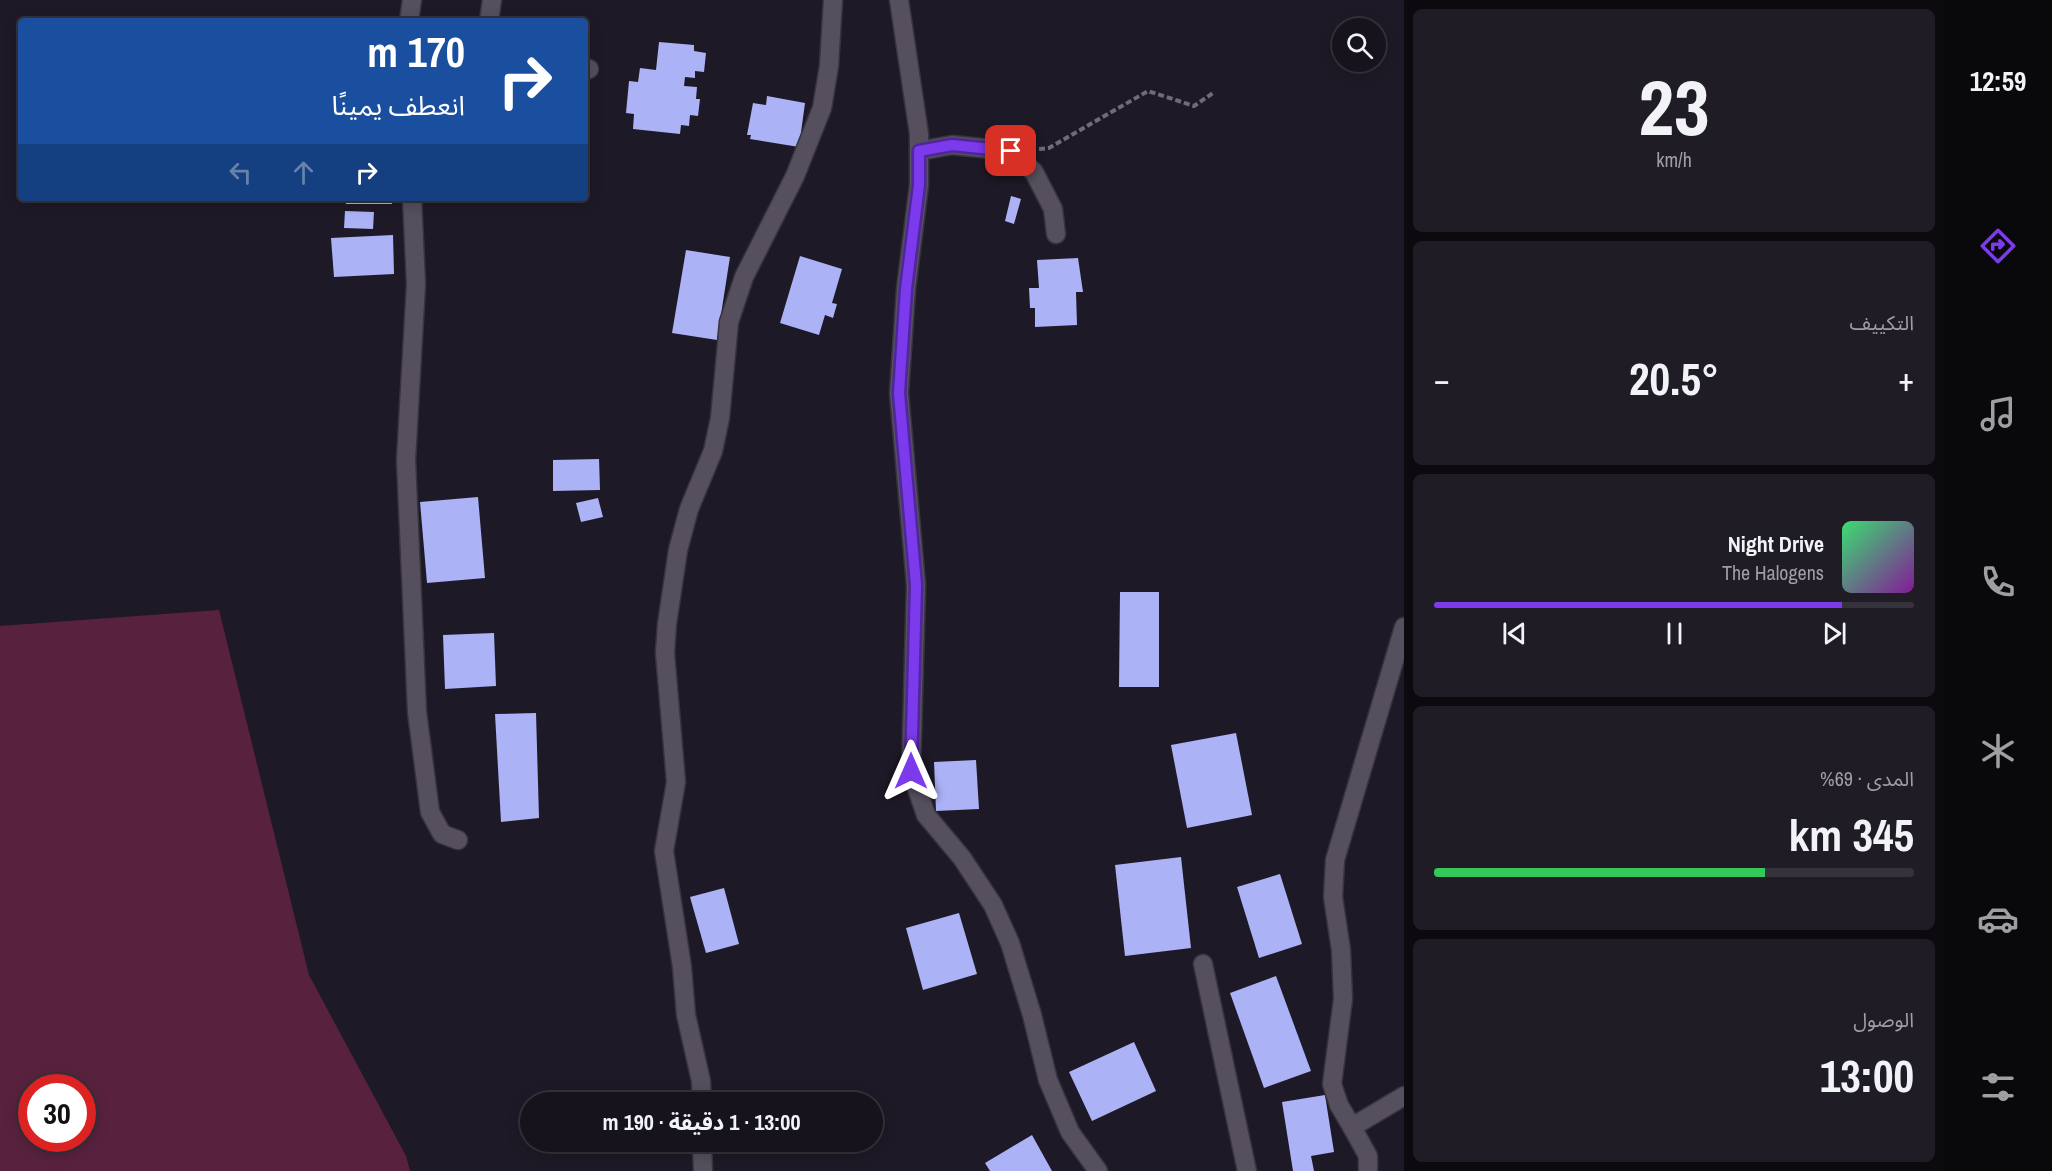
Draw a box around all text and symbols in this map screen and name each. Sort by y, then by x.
map controls [1332,18,1386,72]
button: search [1332,18,1386,72]
text: 170 m [367,24,465,80]
icon: right [486,42,564,120]
text: 23 [1638,54,1710,159]
text: 12:59 [1970,63,2026,99]
text: انعطف يمينًا [331,87,465,123]
pin [985,125,1036,176]
icon: arrive [994,134,1027,167]
text: km/h [1656,146,1692,173]
icon: left [224,156,257,189]
icon: ahead [287,156,320,189]
icon: right [350,156,383,189]
icon: directions [1977,225,2019,267]
text: التكييف [1850,309,1914,336]
text: 20.5° [1629,348,1719,409]
text: − [1434,357,1450,401]
text: + [1898,357,1914,401]
icon: music [1977,393,2019,435]
text: Night Drive [1728,529,1824,559]
text: The Halogens [1722,559,1824,586]
icon: phone [1977,561,2019,603]
icon: previous [1498,617,1531,650]
icon: pause [1658,617,1691,650]
icon: next [1818,617,1851,650]
icon: climate [1977,730,2019,772]
position arrow [879,739,943,803]
text: المدى · 69% [1820,765,1914,792]
text: 345 km [1789,804,1914,865]
icon: car [1977,898,2019,940]
text: الوصول [1853,1006,1914,1033]
text: 13:00 [1820,1045,1914,1106]
icon: filters [1977,1066,2019,1108]
speed limit sign: 30 [18,1074,96,1152]
text: 13:00 · 1 دقيقة · 190 m [603,1107,800,1137]

